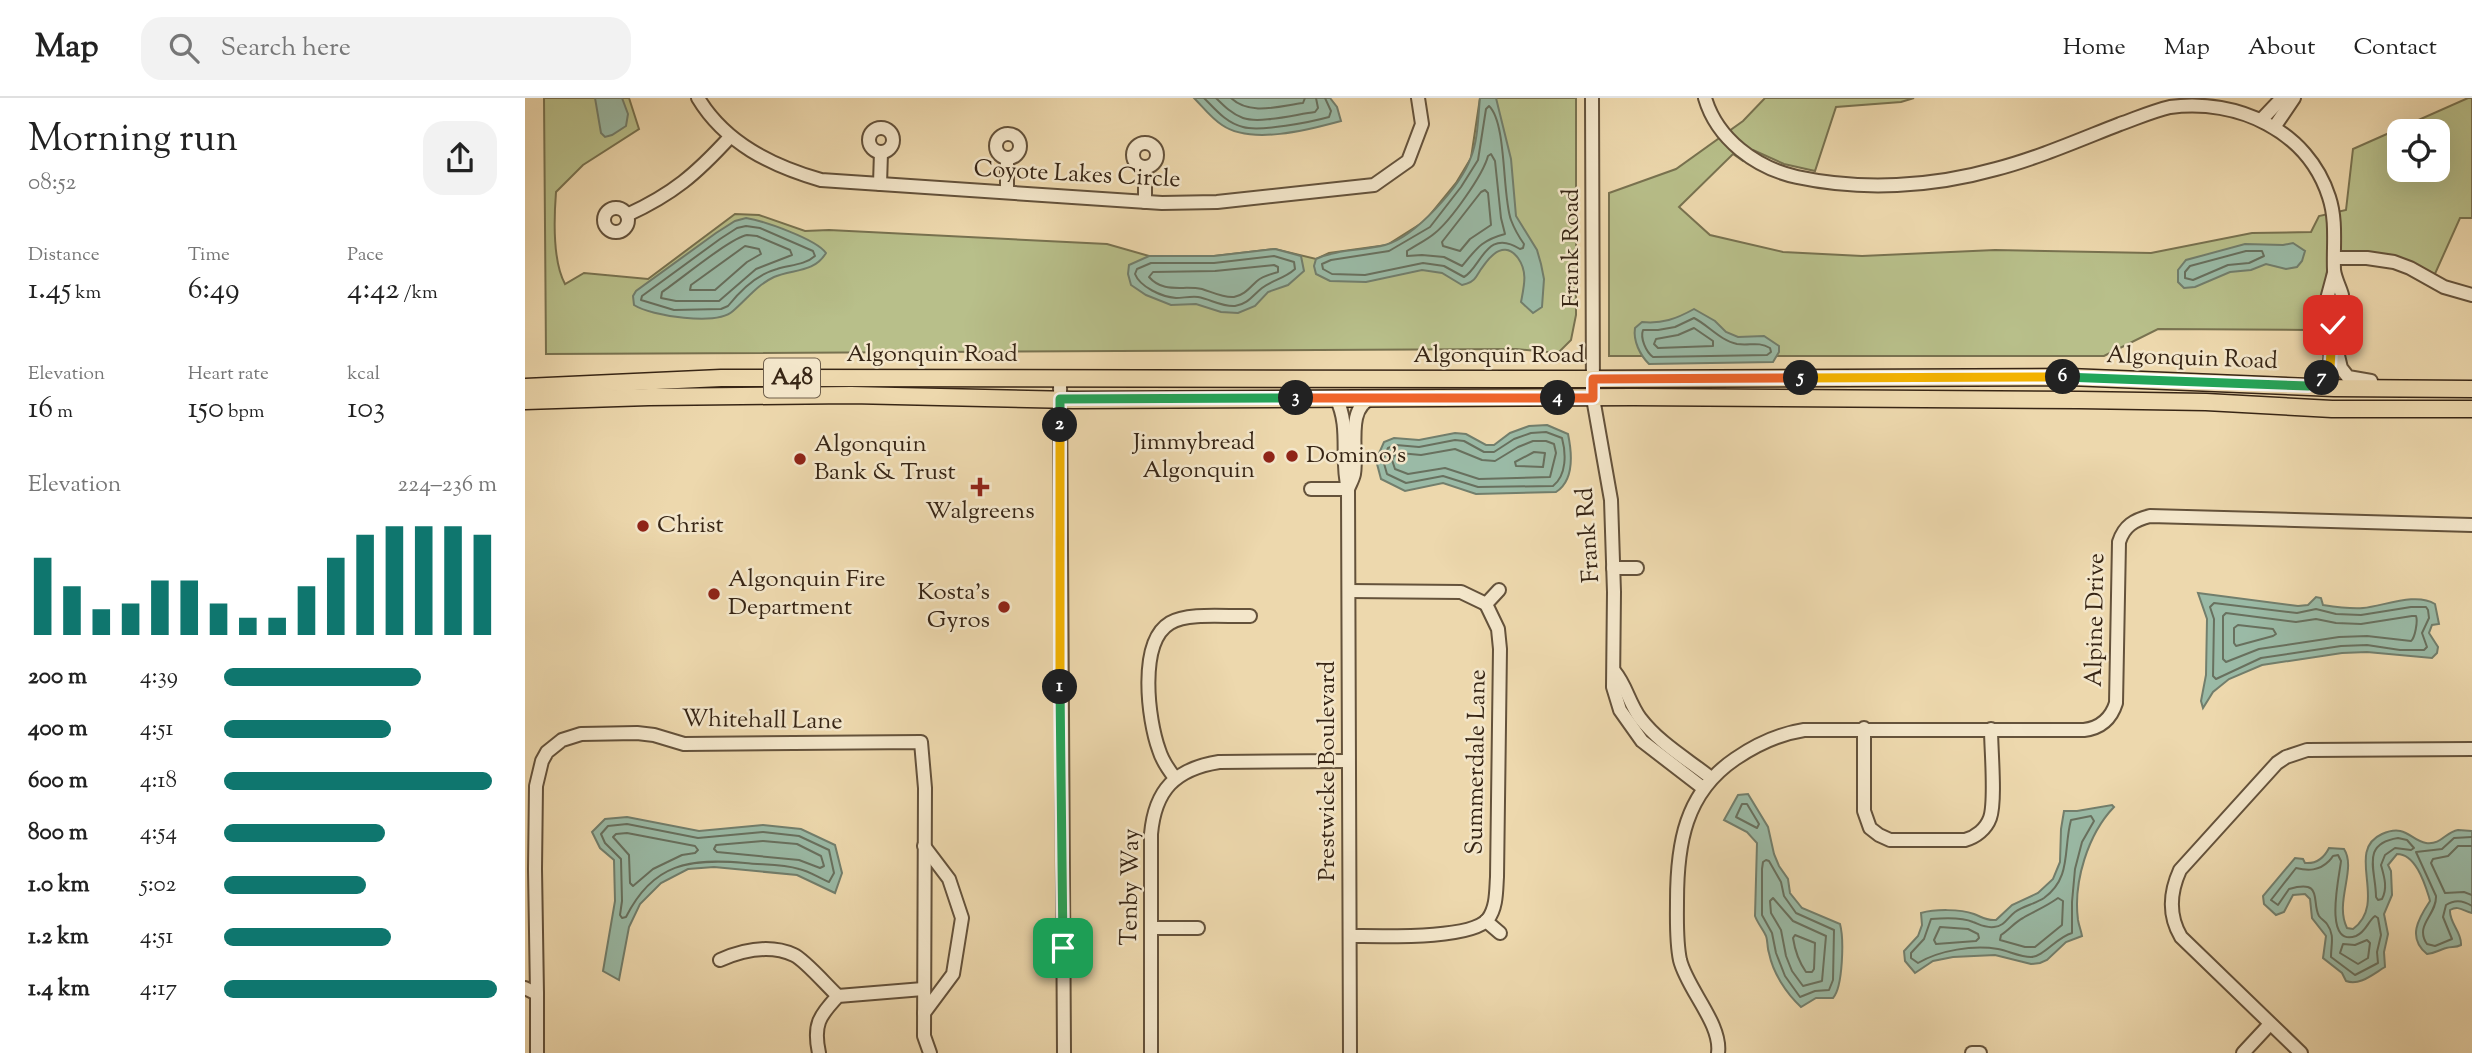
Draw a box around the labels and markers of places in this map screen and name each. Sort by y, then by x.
pin [2303,295,2363,355]
pin: 5 [1783,360,1819,396]
pin: 6 [2045,360,2081,394]
pin: 7 [2305,360,2339,396]
pin: 3 [1279,380,1313,416]
pin: 4 [1541,380,1575,416]
pin: 2 [1043,408,1077,442]
place label: Jimmybread Algonquin [1131,426,1255,488]
place label: Algonquin Bank & Trust [814,428,956,490]
place label: Domino's [1306,439,1406,473]
marker: Domino's [1284,448,1300,464]
marker: Jimmybread Algonquin [1261,449,1277,465]
marker: Algonquin Bank & Trust [792,451,808,467]
marker: Walgreens [972,479,988,495]
place label: Walgreens [925,495,1035,529]
place label: Christ [657,509,724,543]
marker: Christ [635,518,651,534]
place label: Algonquin Fire Department [728,563,886,625]
place label: Kosta's Gyros [917,576,990,638]
marker: Algonquin Fire Department [706,586,722,602]
marker: Kosta's Gyros [996,599,1012,615]
pin: 1 [1043,670,1077,704]
pin [1033,918,1093,978]

